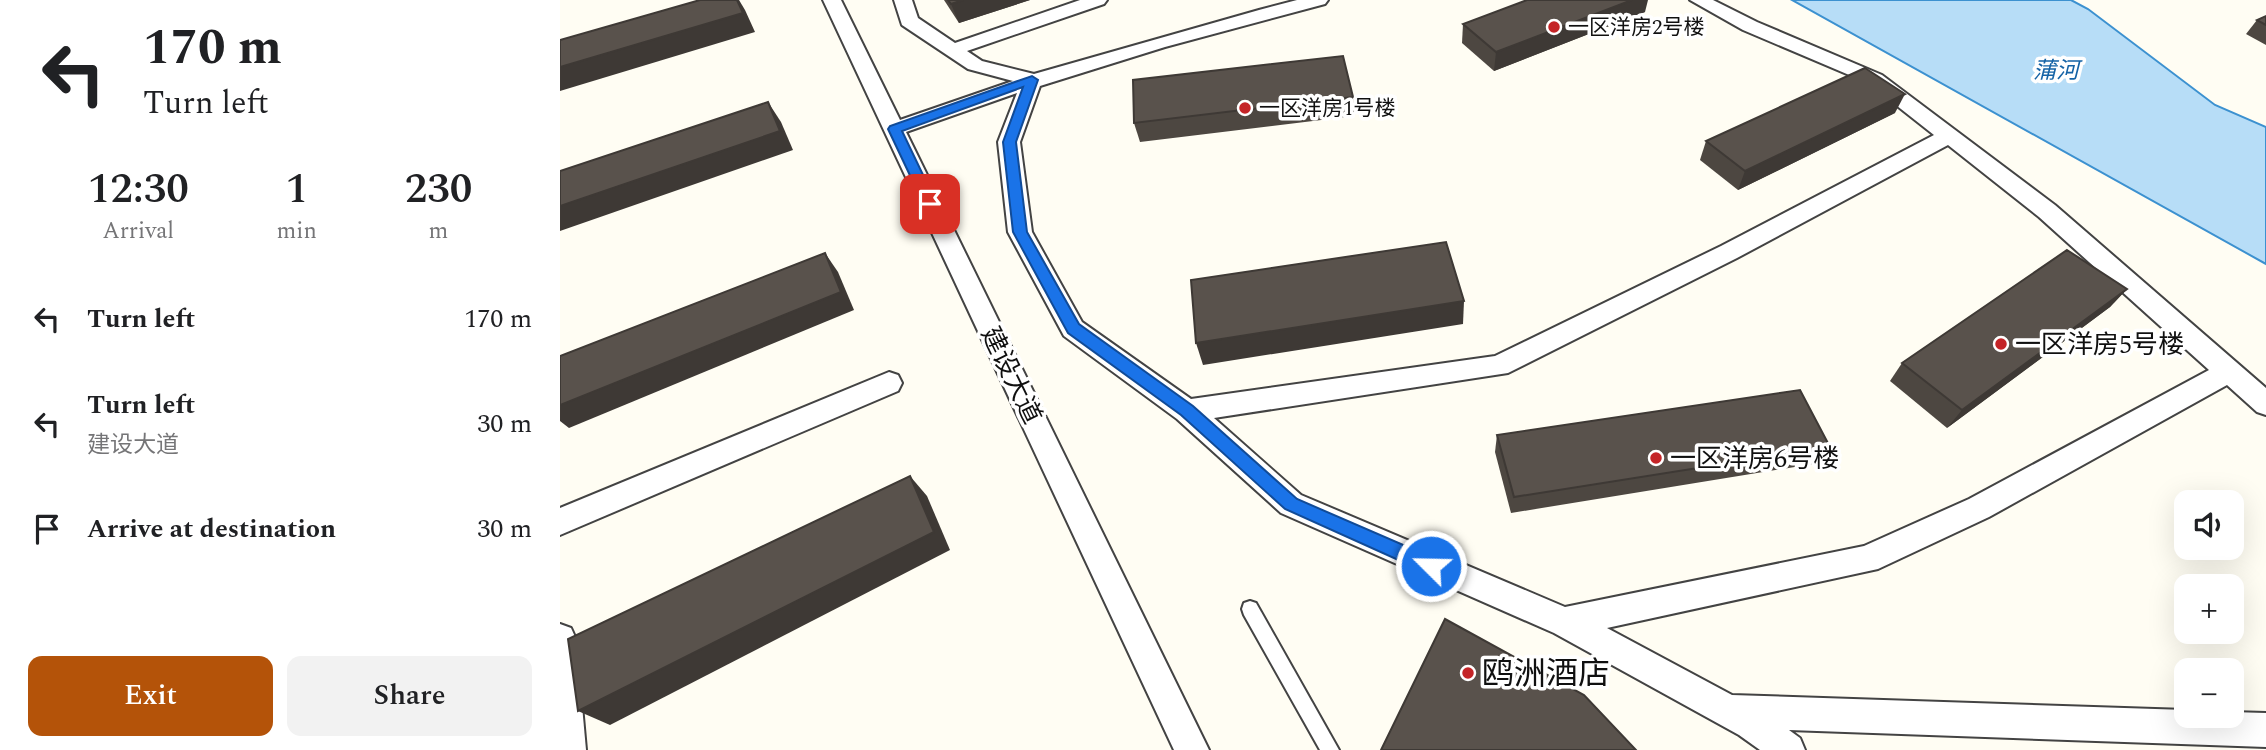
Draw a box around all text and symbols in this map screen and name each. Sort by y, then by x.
text: 170 m [143,11,282,86]
place label: 一区洋房2号楼 [1568,12,1705,44]
marker: 一区洋房2号楼 [1546,19,1562,35]
icon: left [28,28,119,119]
water label: 蒲河 [2033,54,2083,89]
text: Turn left [143,79,269,128]
place label: 一区洋房1号楼 [1259,93,1396,125]
marker: 一区洋房1号楼 [1237,100,1253,116]
text: 12:30 [88,158,189,221]
text: 1 [285,158,308,221]
text: 230 [405,158,472,221]
pin [900,174,960,234]
icon: arrive [911,185,949,223]
text: Arrival [102,214,174,249]
text: min [277,214,317,249]
text: m [429,214,448,249]
text: Turn left [87,299,195,339]
text: 170 m [464,299,532,339]
icon: left [28,300,66,338]
street label: 建设大道 [970,320,1052,431]
place label: 一区洋房5号楼 [2015,325,2184,365]
marker: 一区洋房5号楼 [1993,336,2009,352]
text: Turn left [87,385,195,425]
text: 30 m [477,404,532,444]
icon: left [28,405,66,443]
text: 建设大道 [87,428,179,463]
place label: 一区洋房6号楼 [1670,439,1839,479]
marker: 一区洋房6号楼 [1648,450,1664,466]
map controls [2174,490,2244,728]
button: sound [2174,490,2244,560]
text: Arrive at destination [87,509,336,549]
text: 30 m [477,509,532,549]
icon: arrive [28,510,66,548]
position arrow [1394,529,1468,603]
button: + [2174,574,2244,644]
place label: 鸥洲酒店 [1482,650,1610,699]
button: Exit [28,656,273,736]
button: Share [287,656,532,736]
button: − [2174,658,2244,728]
marker: 鸥洲酒店 [1460,665,1476,681]

